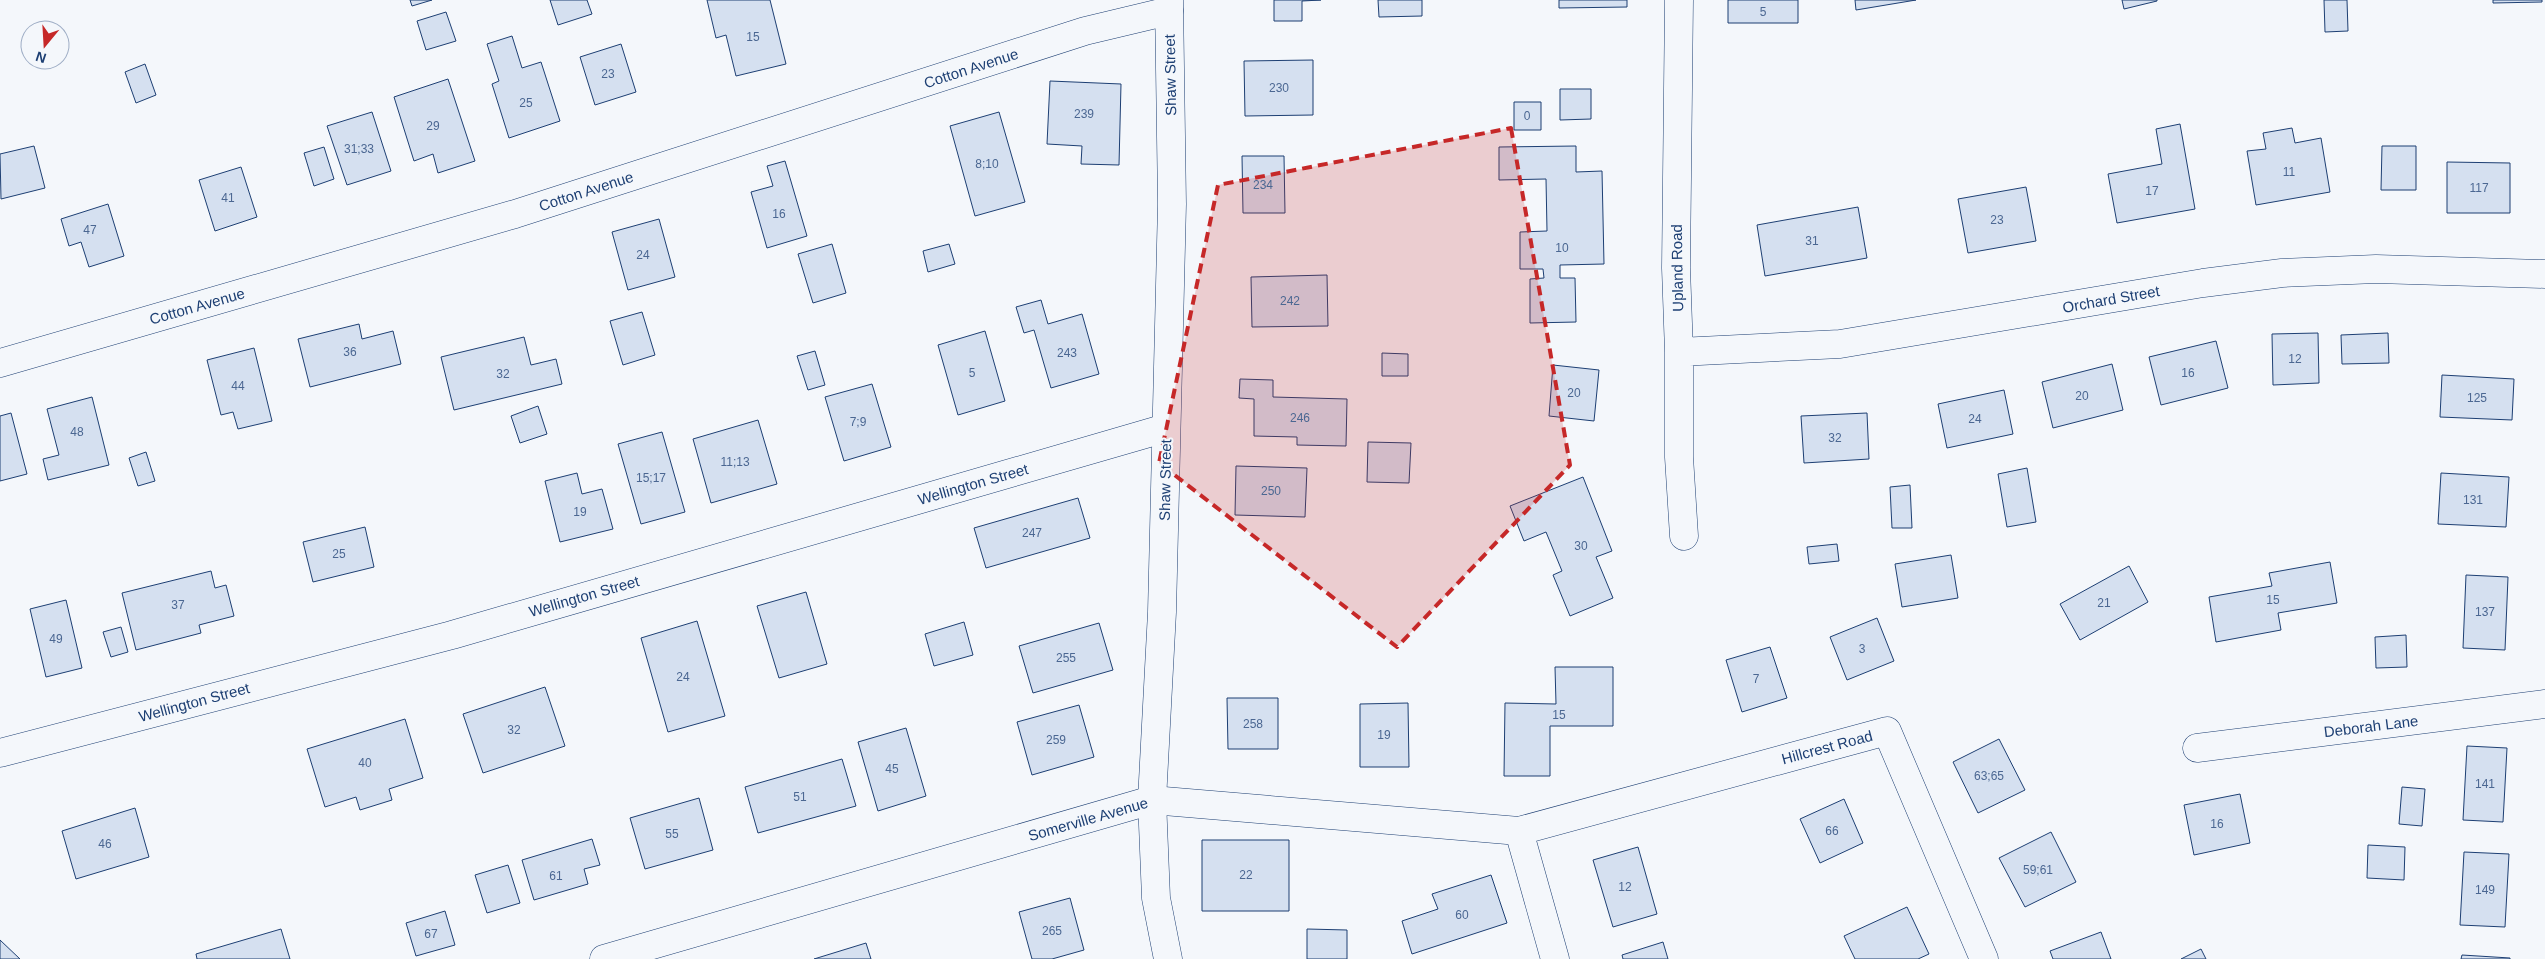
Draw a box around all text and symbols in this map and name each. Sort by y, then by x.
house number: 5 [1760,5,1767,19]
north arrow [20,20,70,70]
house number: 15 [746,30,760,44]
street label: Shaw Street [1161,33,1179,116]
street label: Cotton Avenue [922,45,1020,91]
text: N [34,48,48,67]
house number: 23 [601,67,615,81]
house number: 230 [1269,81,1289,95]
house number: 25 [519,96,533,110]
house number: 239 [1074,107,1094,121]
house number: 0 [1524,109,1531,123]
house number: 29 [426,119,440,133]
house number: 31;33 [344,142,374,156]
house number: 8;10 [975,157,999,171]
house number: 11 [2283,165,2296,179]
street label: Cotton Avenue [537,168,635,214]
house number: 234 [1253,178,1273,192]
house number: 117 [2469,181,2489,195]
house number: 17 [2145,184,2159,198]
house number: 41 [221,191,235,205]
house number: 16 [772,207,786,221]
house number: 23 [1990,213,2004,227]
house number: 47 [83,223,97,237]
street label: Upland Road [1668,224,1686,312]
house number: 31 [1805,234,1819,248]
house number: 10 [1555,241,1569,255]
house number: 24 [636,248,650,262]
street label: Orchard Street [2061,282,2162,316]
street label: Cotton Avenue [147,284,247,328]
house number: 242 [1280,294,1300,308]
house number: 36 [343,345,357,359]
house number: 243 [1057,346,1077,360]
house number: 12 [2288,352,2302,366]
house number: 5 [969,366,976,380]
house number: 16 [2181,366,2195,380]
house number: 32 [496,367,510,381]
house number: 44 [231,379,245,393]
house number: 20 [1567,386,1581,400]
house number: 20 [2075,389,2089,403]
house number: 125 [2467,391,2487,405]
house number: 246 [1290,411,1310,425]
house number: 24 [1968,412,1982,426]
house number: 7;9 [850,415,867,429]
house number: 48 [70,425,84,439]
house number: 32 [1828,431,1842,445]
street label: Shaw Street [1156,438,1174,521]
house number: 11;13 [720,455,750,469]
street label: Wellington Street [916,460,1031,508]
house number: 15;17 [636,471,666,485]
house number: 250 [1261,484,1281,498]
house number: 131 [2463,493,2483,507]
house number: 19 [573,505,587,519]
house number: 247 [1022,526,1042,540]
house number: 30 [1574,539,1588,553]
house number: 25 [332,547,346,561]
street label: Wellington Street [527,572,642,620]
house number: 15 [2266,593,2280,607]
house number: 21 [2097,596,2111,610]
house number: 37 [171,598,185,612]
house number: 137 [2475,605,2495,619]
house number: 49 [49,632,63,646]
house number: 3 [1859,642,1866,656]
house number: 255 [1056,651,1076,665]
house number: 24 [676,670,690,684]
house number: 7 [1753,672,1760,686]
street label: Wellington Street [137,679,252,725]
house number: 15 [1552,708,1566,722]
street label: Deborah Lane [2323,712,2419,740]
house number: 258 [1243,717,1263,731]
house number: 32 [507,723,521,737]
street label: Hillcrest Road [1780,727,1874,767]
house number: 19 [1377,728,1391,742]
house number: 259 [1046,733,1066,747]
house number: 40 [358,756,372,770]
house number: 45 [885,762,899,776]
house number: 63;65 [1974,769,2004,783]
house number: 141 [2475,777,2495,791]
house number: 51 [793,790,807,804]
street label: Somerville Avenue [1026,794,1150,844]
house number: 16 [2210,817,2224,831]
house number: 66 [1825,824,1839,838]
house number: 55 [665,827,679,841]
house number: 46 [98,837,112,851]
house number: 59;61 [2023,863,2053,877]
house number: 22 [1239,868,1253,882]
house number: 61 [549,869,563,883]
house number: 12 [1618,880,1632,894]
house number: 149 [2475,883,2495,897]
house number: 60 [1455,908,1469,922]
house number: 265 [1042,924,1062,938]
house number: 67 [424,927,438,941]

